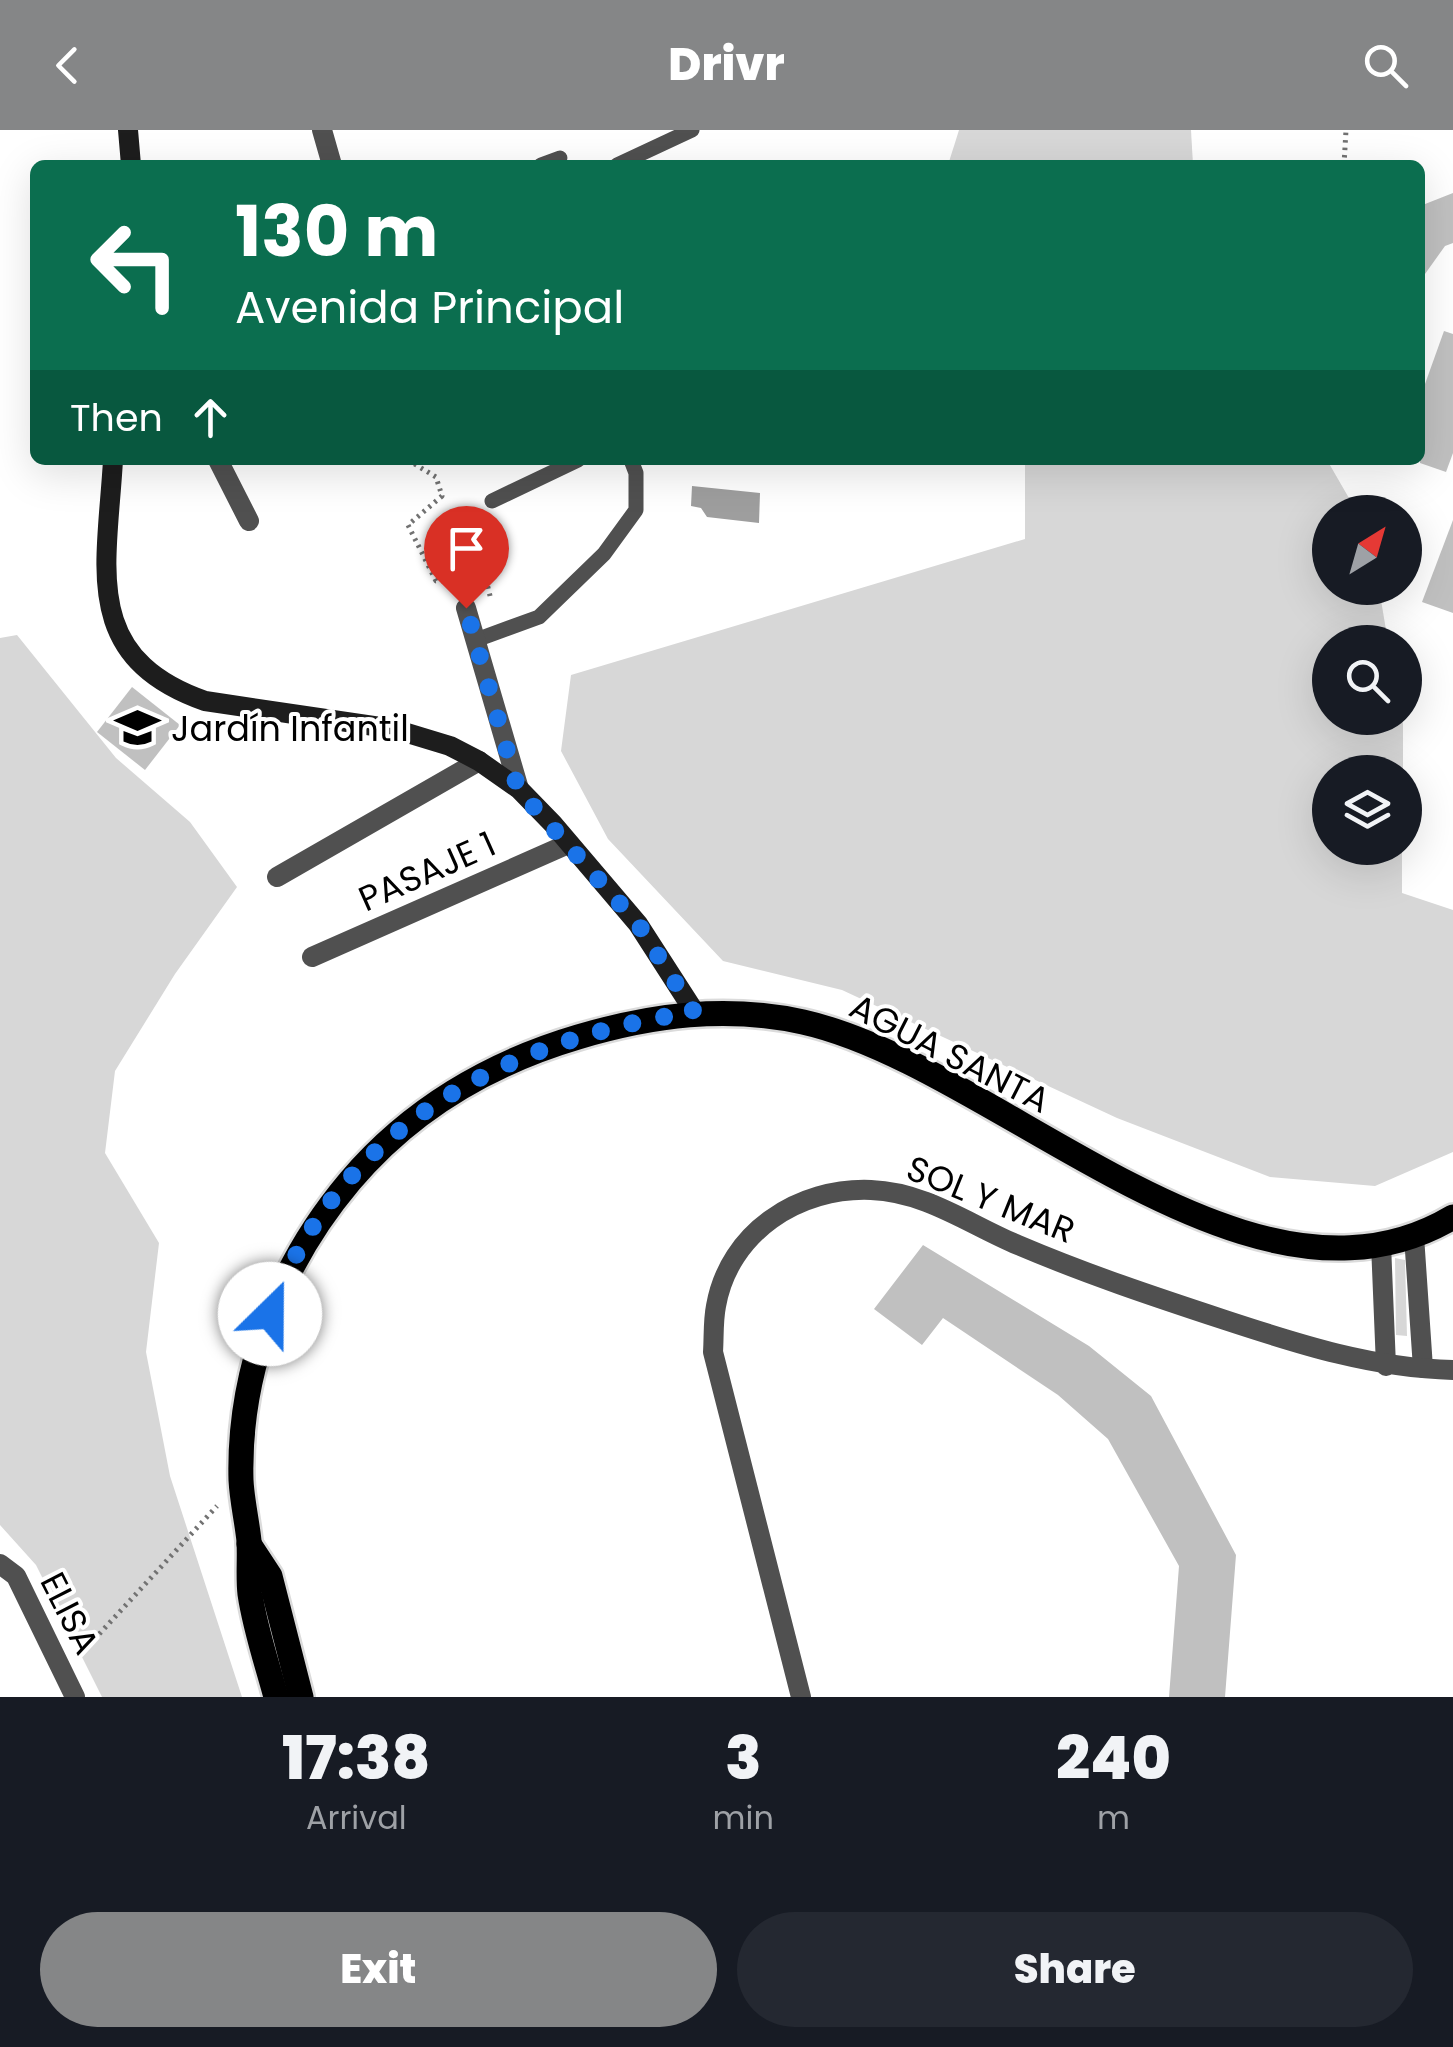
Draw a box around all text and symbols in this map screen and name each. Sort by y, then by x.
text: Drivr [668,33,785,96]
icon: back [40,38,95,93]
icon: search [1358,38,1413,93]
text: 130 m [235,182,438,281]
icon: left [70,200,200,330]
text: Avenida Principal [235,276,624,339]
icon: ahead [183,390,238,445]
text: Then [70,391,163,444]
north arrow [1312,495,1422,605]
map controls [1312,495,1422,865]
pin [424,506,509,609]
icon: arrive [439,521,494,576]
button: search [1312,625,1422,735]
school or university icon: Jardín Infantil [114,704,162,752]
place label: Jardín Infantil [171,704,409,753]
button: layers [1312,755,1422,865]
street label: PASAJE 1 [351,819,503,923]
street label: AGUA SANTA [841,982,1059,1124]
street label: SOL Y MAR [900,1143,1082,1255]
position arrow [218,1262,322,1366]
street label: ELISA [29,1564,111,1662]
text: 17:38 [282,1716,431,1800]
text: 3 [725,1716,762,1800]
text: 240 [1056,1716,1171,1800]
text: Arrival [306,1795,407,1840]
text: min [713,1795,774,1840]
text: m [1097,1795,1130,1840]
button: Exit [40,1912,717,2027]
button: Share [737,1912,1413,2027]

